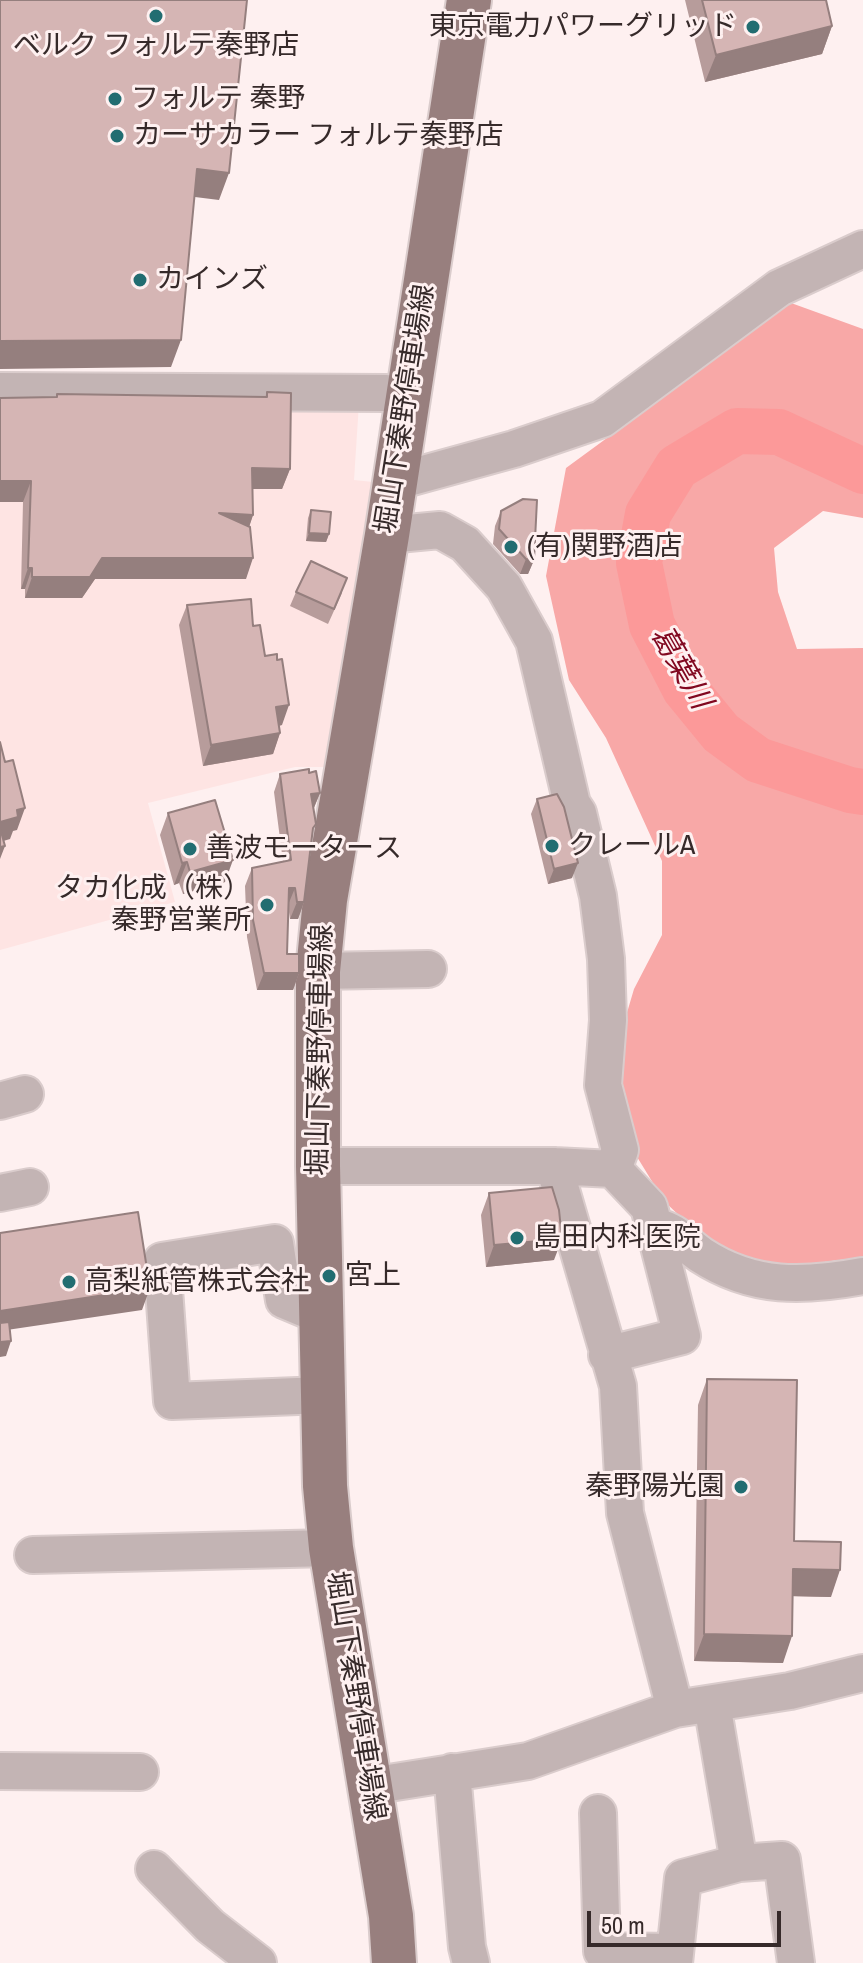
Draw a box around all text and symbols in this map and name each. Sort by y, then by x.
marker: ベルク フォルテ秦野店 [147,7,165,25]
place label: 東京電力パワーグリッド [429,10,737,44]
marker: 東京電力パワーグリッド [744,18,762,36]
place label: ベルク フォルテ秦野店 [13,29,299,63]
place label: フォルテ 秦野 [131,82,305,116]
marker: フォルテ 秦野 [106,90,124,108]
place label: カーサカラー フォルテ秦野店 [133,119,503,153]
marker: カーサカラー フォルテ秦野店 [108,127,126,145]
place label: カインズ [156,263,268,297]
marker: カインズ [131,271,149,289]
street label: 堀山下秦野停車場線 [370,282,442,536]
place label: (有)関野酒店 [527,530,682,564]
marker: (有)関野酒店 [502,538,520,556]
water label: 葛葉川 [642,620,718,716]
place label: クレールA [568,829,695,863]
place label: 善波モータース [206,832,402,866]
marker: クレールA [543,837,561,855]
marker: 善波モータース [181,840,199,858]
place label: タカ化成（株） 秦野営業所 [55,872,251,938]
marker: タカ化成（株） 秦野営業所 [258,896,276,914]
street label: 堀山下秦野停車場線 [302,924,340,1176]
place label: 島田内科医院 [533,1221,701,1255]
marker: 島田内科医院 [508,1229,526,1247]
place label: 宮上 [345,1259,401,1293]
place label: 高梨紙管株式会社 [85,1265,309,1299]
marker: 宮上 [320,1267,338,1285]
marker: 高梨紙管株式会社 [60,1273,78,1291]
place label: 秦野陽光園 [585,1470,725,1504]
marker: 秦野陽光園 [732,1478,750,1496]
street label: 堀山下秦野停車場線 [319,1569,391,1823]
scale bar [591,1895,785,1945]
text: 50 m [601,1909,645,1941]

